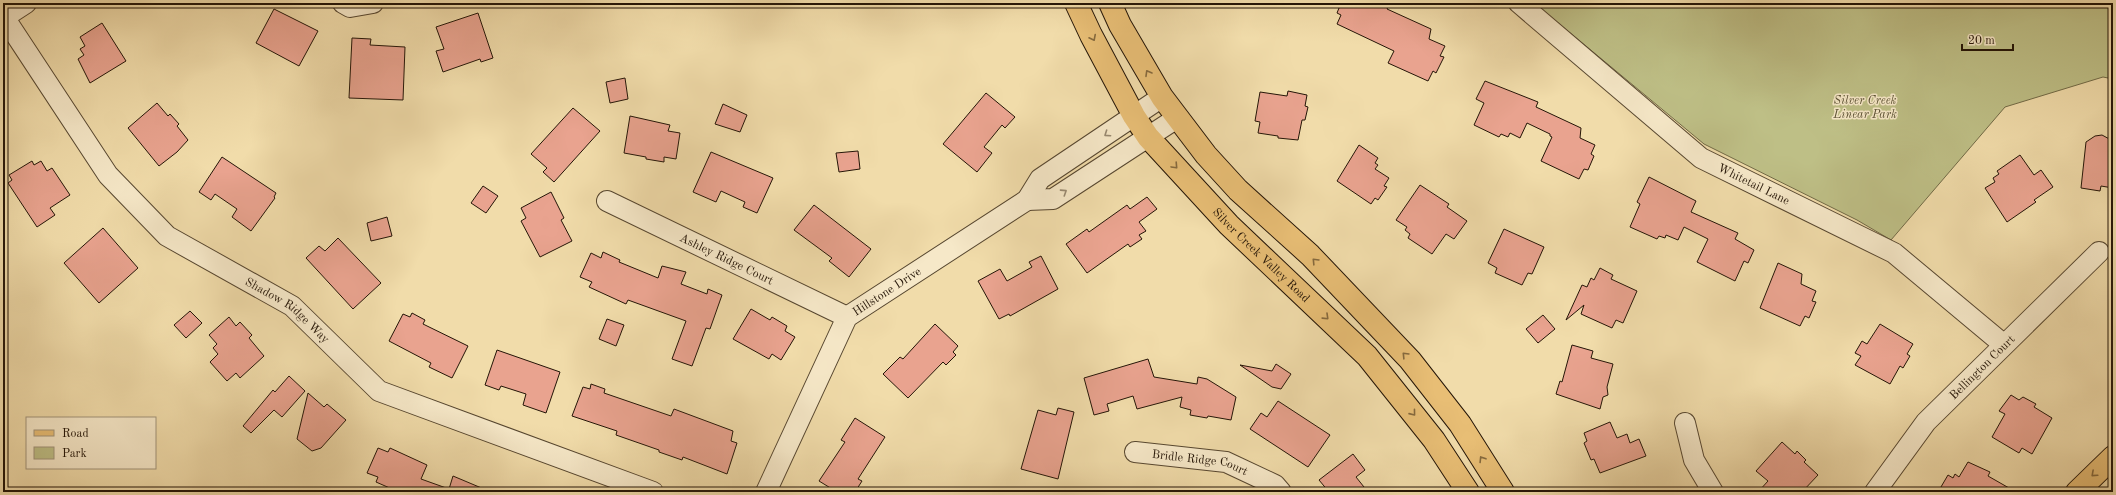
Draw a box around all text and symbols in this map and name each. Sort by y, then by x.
scale bar [1962,26,2013,52]
one-way arrow [1088,34,1095,42]
text: 20 m [1968,35,1995,47]
one-way arrow [1146,70,1153,77]
park label: Silver Creek Linear Park [1832,95,1897,121]
one-way arrow [1104,129,1111,137]
one-way arrow [1170,161,1177,168]
street label: Whitetail Lane [1716,162,1792,208]
one-way arrow [1060,189,1067,197]
street label: Silver Creek Valley Road [1210,206,1312,305]
street label: Ashley Ridge Court [678,232,775,287]
one-way arrow [1312,258,1320,266]
street label: Hillstone Drive [851,265,924,319]
street label: Shadow Ridge Way [243,276,332,346]
one-way arrow [1321,312,1329,320]
street label: Bellington Court [1948,333,2018,402]
one-way arrow [1402,352,1410,360]
one-way arrow [1408,409,1415,416]
legend [26,417,156,469]
text: Road [62,428,89,440]
text: Park [62,448,87,460]
street label: Bridle Ridge Court [1151,449,1249,478]
one-way arrow [1479,456,1487,463]
one-way arrow [2092,469,2099,476]

